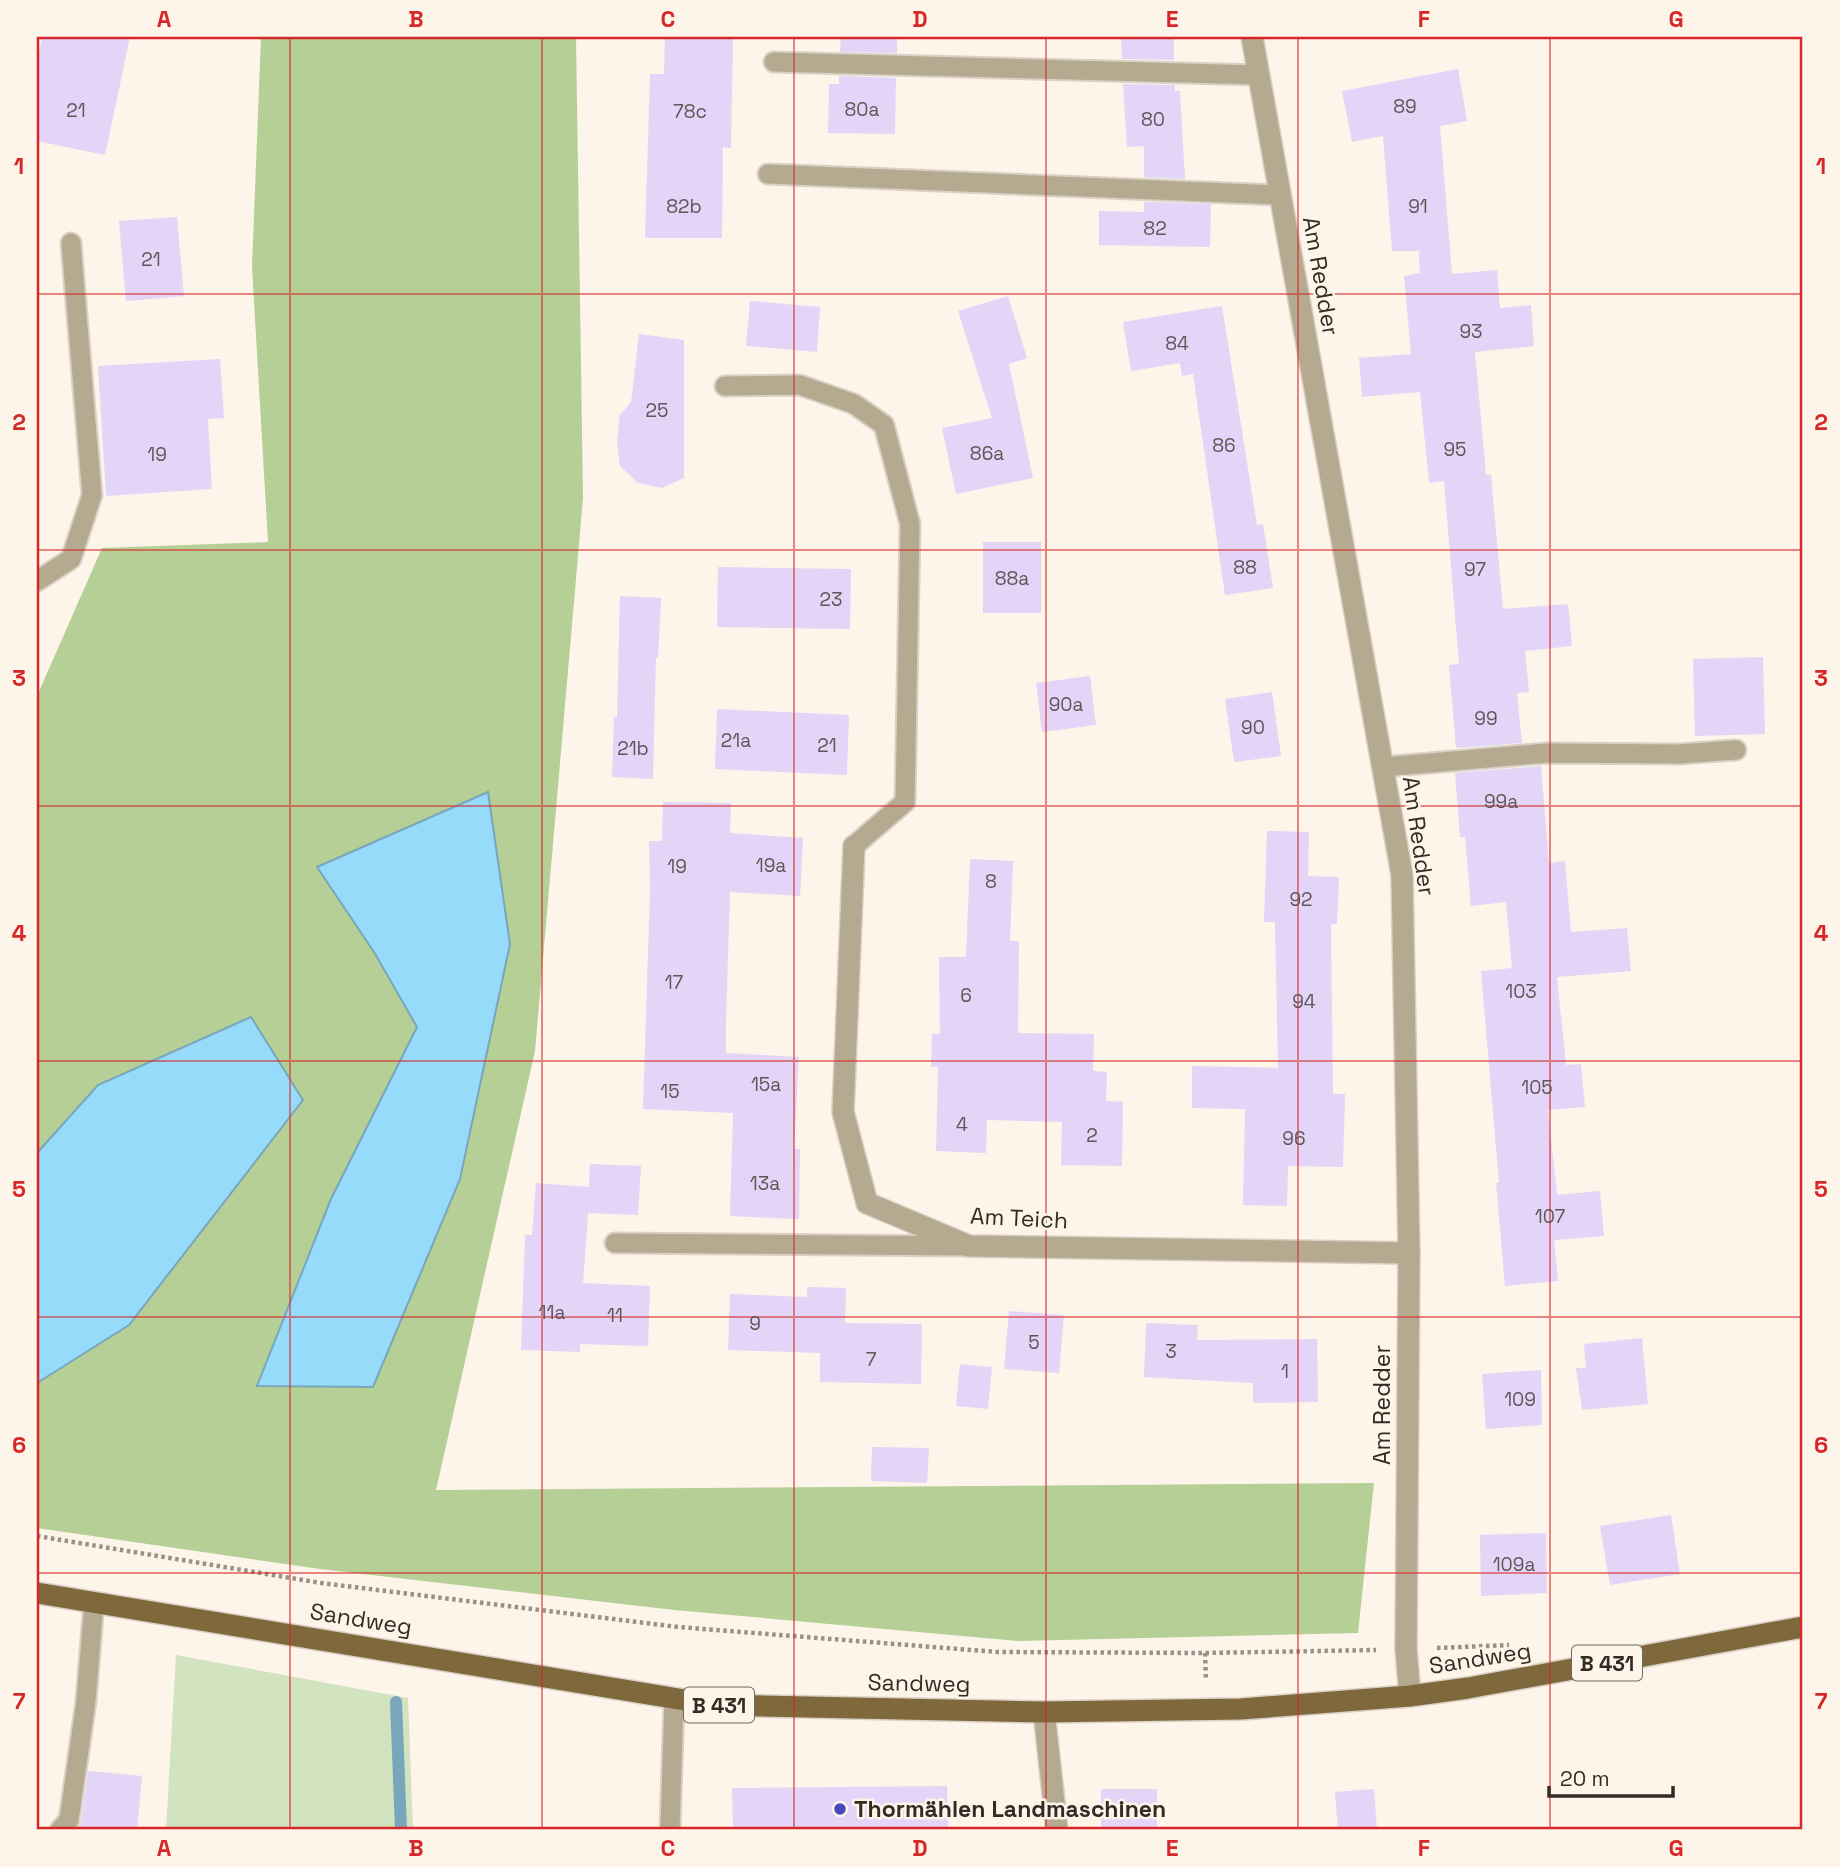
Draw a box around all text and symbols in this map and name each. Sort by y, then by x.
text: A [157,4,172,34]
text: B [408,4,424,34]
text: C [661,4,675,34]
text: D [912,4,928,34]
text: E [1166,4,1178,34]
text: F [1418,4,1430,34]
text: G [1668,4,1684,34]
house number: 89 [1393,94,1417,119]
house number: 80a [845,97,880,122]
house number: 21 [66,98,86,123]
house number: 78c [673,99,707,124]
house number: 80 [1141,107,1165,132]
text: 1 [14,151,24,181]
text: 1 [1816,151,1826,181]
house number: 82b [666,194,702,219]
house number: 91 [1408,194,1428,219]
street label: Am Redder [1296,214,1346,338]
house number: 82 [1143,216,1167,241]
house number: 21 [141,247,161,272]
house number: 93 [1459,319,1483,344]
house number: 84 [1165,331,1189,356]
house number: 25 [646,398,668,423]
text: 2 [12,407,26,437]
text: 2 [1814,407,1828,437]
house number: 86 [1212,433,1236,458]
house number: 95 [1443,437,1467,462]
house number: 86a [970,441,1004,466]
house number: 19 [147,442,167,467]
house number: 88 [1233,555,1257,580]
house number: 97 [1464,557,1486,582]
house number: 88a [995,566,1029,591]
house number: 23 [820,587,842,612]
text: 3 [12,663,26,693]
text: 3 [1814,663,1828,693]
house number: 90a [1049,692,1083,717]
house number: 99 [1474,706,1498,731]
house number: 90 [1241,715,1265,740]
house number: 21a [721,728,751,753]
house number: 21 [817,733,837,758]
house number: 21b [617,736,649,761]
street label: Am Redder [1396,774,1442,898]
house number: 99a [1484,789,1518,814]
house number: 19a [756,853,786,878]
house number: 19 [667,854,687,879]
house number: 8 [985,869,997,894]
house number: 92 [1289,887,1313,912]
text: 4 [12,918,27,948]
text: 4 [1814,918,1829,948]
house number: 17 [665,970,684,995]
house number: 103 [1505,979,1537,1004]
house number: 6 [960,983,972,1008]
house number: 94 [1292,989,1316,1014]
house number: 15a [751,1072,781,1097]
house number: 105 [1521,1075,1553,1100]
house number: 15 [660,1079,680,1104]
house number: 4 [956,1112,968,1137]
house number: 2 [1086,1123,1098,1148]
house number: 96 [1282,1126,1306,1151]
house number: 13a [750,1171,780,1196]
text: 5 [12,1174,26,1204]
text: 5 [1814,1174,1828,1204]
street label: Am Teich [969,1200,1069,1236]
house number: 107 [1535,1204,1566,1229]
house number: 11a [539,1300,565,1325]
house number: 11 [607,1303,623,1328]
house number: 9 [749,1311,761,1336]
house number: 5 [1028,1330,1040,1355]
house number: 3 [1165,1339,1177,1364]
street label: Am Redder [1367,1345,1397,1465]
house number: 7 [866,1347,877,1372]
house number: 1 [1281,1359,1289,1384]
house number: 109 [1504,1387,1536,1412]
text: 6 [12,1430,26,1460]
text: 6 [1814,1430,1828,1460]
house number: 109a [1493,1552,1535,1577]
street label: Sandweg [308,1596,414,1642]
street label: Sandweg [1427,1635,1533,1681]
road number: B 431 [1572,1646,1642,1680]
street label: Sandweg [867,1667,971,1699]
text: 7 [13,1686,26,1716]
text: 7 [1815,1686,1828,1716]
road number: B 431 [684,1688,754,1722]
scale bar [1549,1755,1674,1799]
text: 20 m [1560,1765,1610,1792]
place label: Thormählen Landmaschinen [854,1794,1166,1824]
marker: Thormählen Landmaschinen [832,1801,848,1817]
text: A [157,1833,172,1863]
text: B [408,1833,424,1863]
text: C [661,1833,675,1863]
text: D [912,1833,928,1863]
text: E [1166,1833,1178,1863]
text: F [1418,1833,1430,1863]
text: G [1668,1833,1684,1863]

